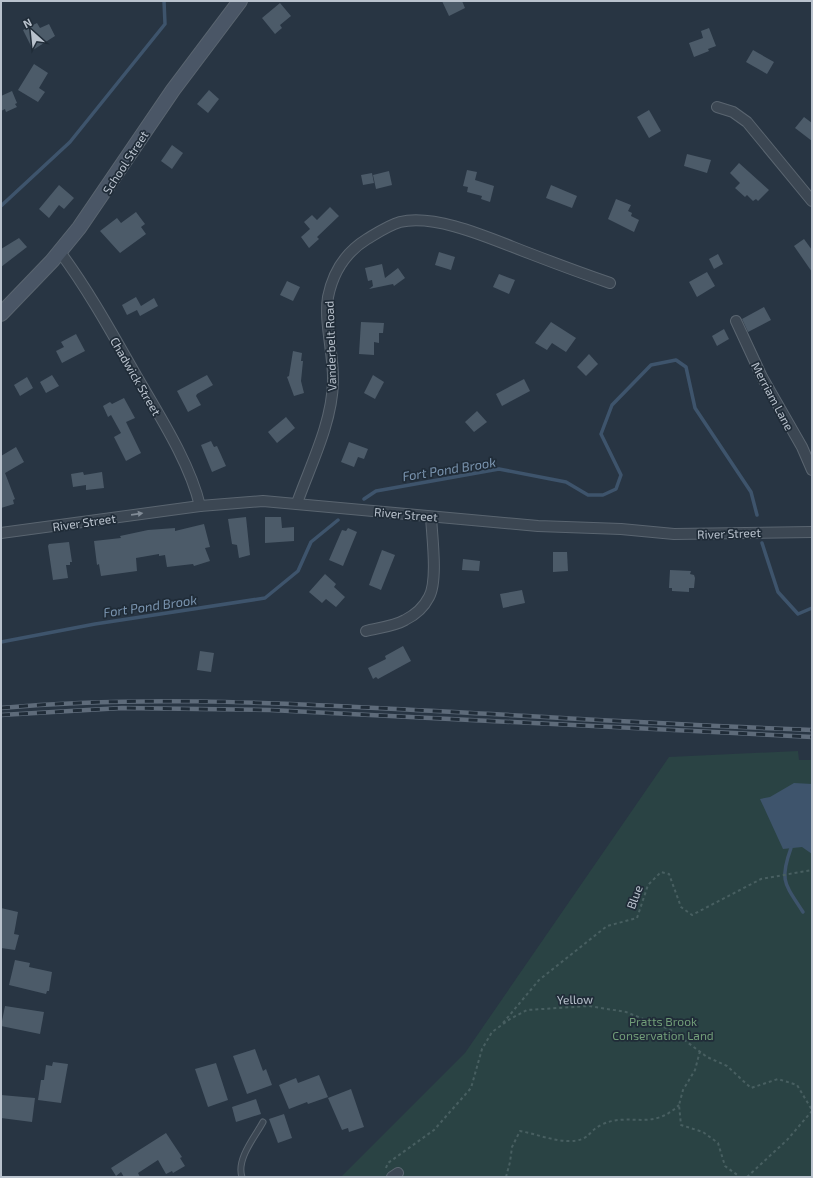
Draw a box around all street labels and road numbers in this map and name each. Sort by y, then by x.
street label: School Street [99,127,151,196]
street label: Vanderbelt Road [321,301,339,391]
street label: Chadwick Street [108,334,164,418]
street label: Merriam Lane [749,359,797,433]
street label: River Street [374,504,439,524]
street label: River Street [51,511,117,533]
street label: River Street [697,525,762,541]
street label: Blue [623,883,645,911]
street label: Yellow [557,992,593,1006]

